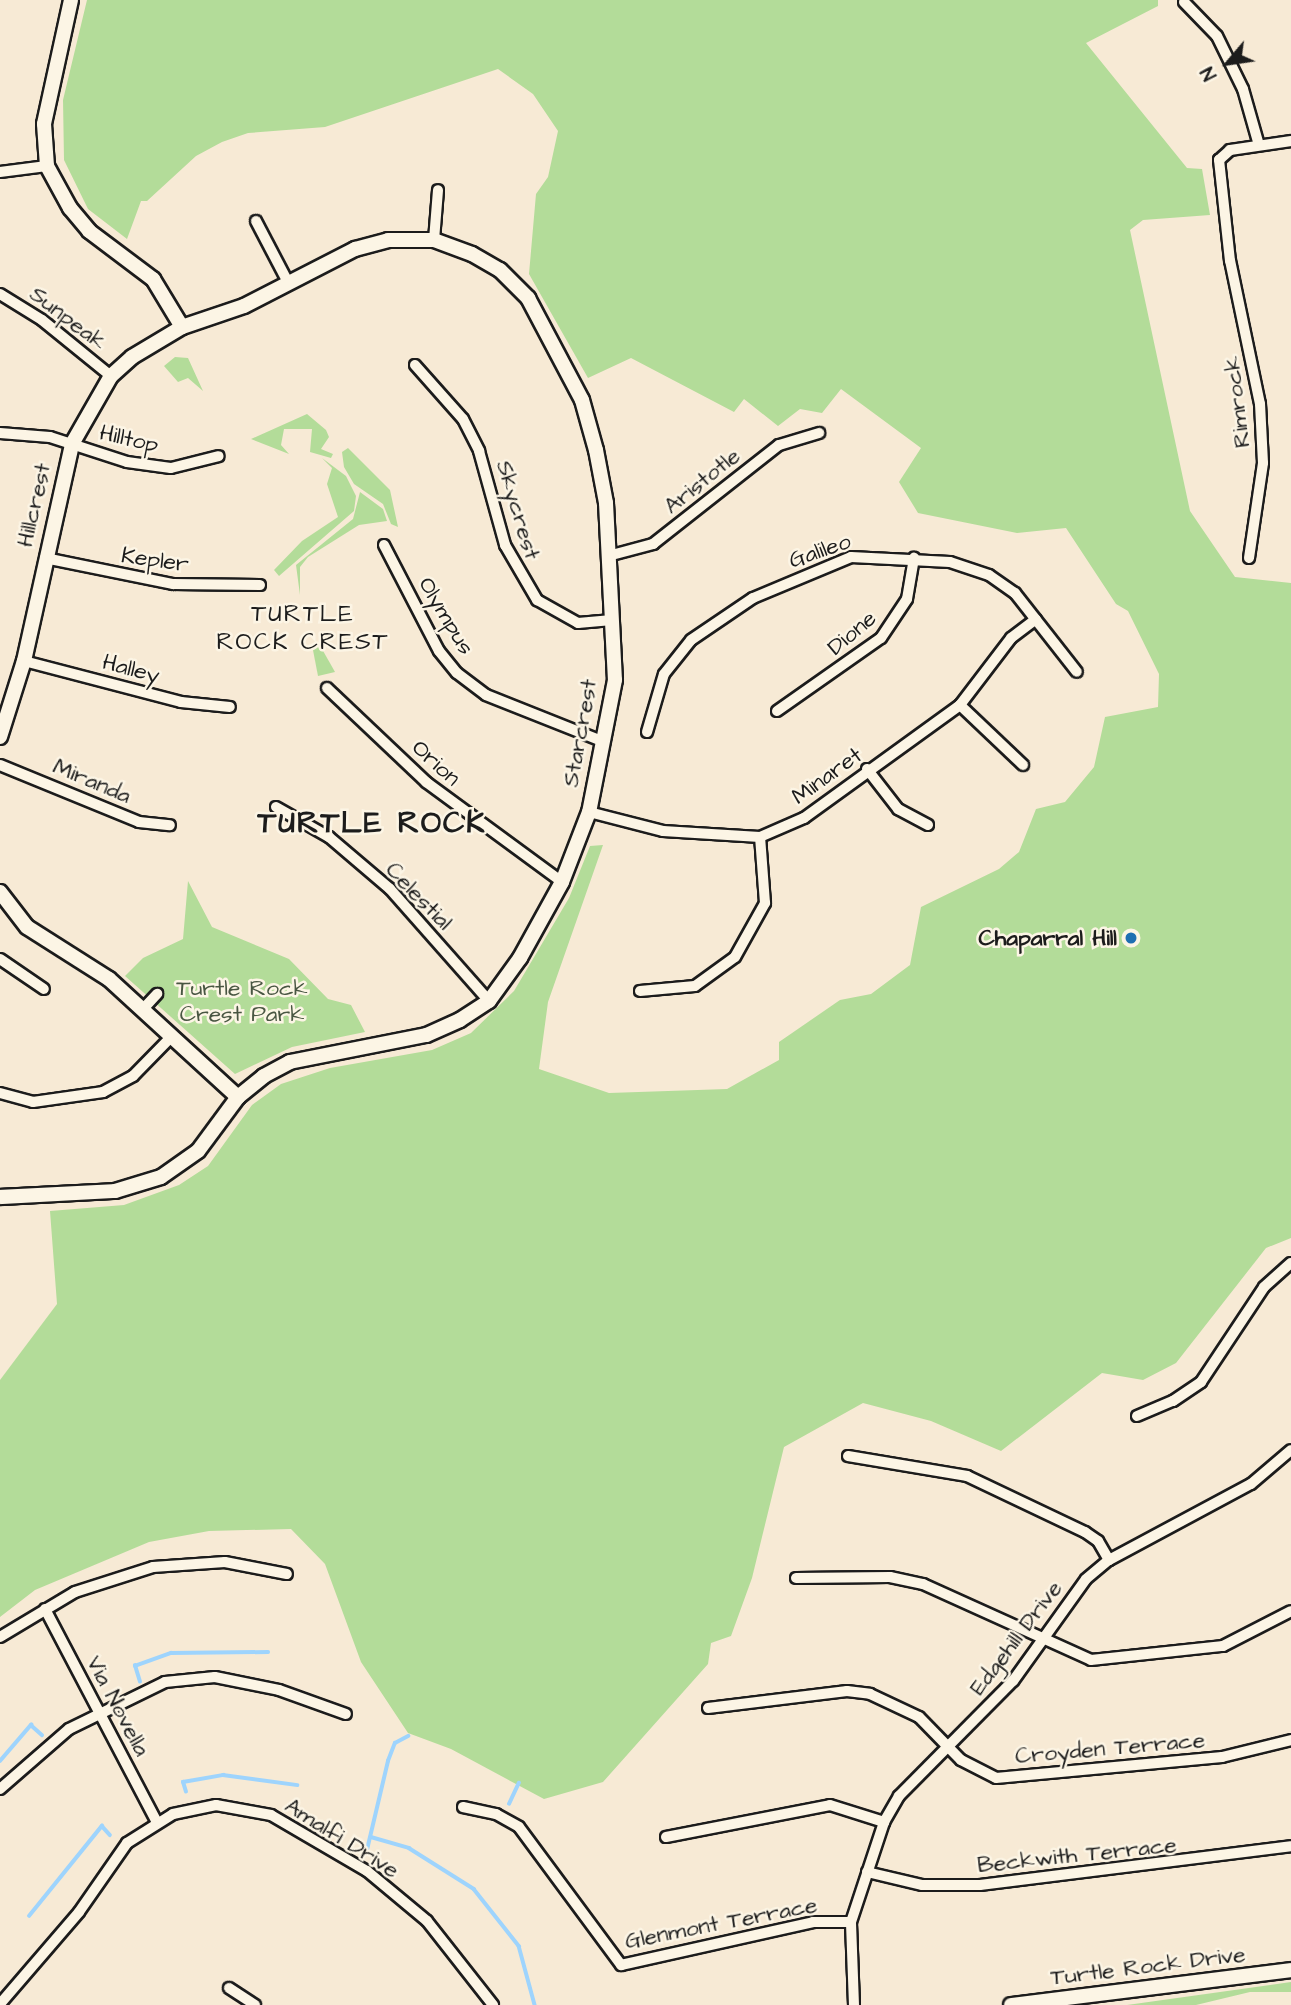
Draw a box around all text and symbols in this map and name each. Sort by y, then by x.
north arrow [1193,28,1263,98]
text: N [1195,62,1224,85]
street label: Sunpeak [24,280,112,356]
street label: Rimrock [1218,355,1256,449]
street label: Hilltop [97,419,161,459]
street label: Aristotle [658,442,746,520]
street label: Skycrest [490,457,546,563]
street label: Hillcrest [11,460,57,550]
street label: Galileo [785,528,855,574]
street label: Kepler [119,542,191,578]
street label: Olympus [412,572,480,660]
district label: TURTLE ROCK CREST [218,601,388,657]
street label: Dione [822,605,882,661]
street label: Halley [99,648,163,690]
street label: Starcrest [557,677,603,789]
street label: Orion [406,734,466,792]
street label: Minaret [786,741,868,811]
street label: Miranda [49,752,135,810]
district label: TURTLE ROCK [259,805,485,841]
street label: Celestial [380,856,458,936]
place label: Chaparral Hill [979,924,1117,952]
marker: Chaparral Hill [1123,930,1139,946]
park label: Turtle Rock Crest Park [176,974,308,1028]
street label: Edgehill Drive [964,1575,1068,1701]
street label: Via Novella [80,1651,156,1761]
street label: Croyden Terrace [1014,1726,1206,1770]
street label: Amalfi Drive [280,1792,404,1884]
street label: Beckwith Terrace [976,1831,1178,1879]
street label: Glenmont Terrace [623,1891,819,1955]
street label: Turtle Rock Drive [1049,1940,1247,1992]

